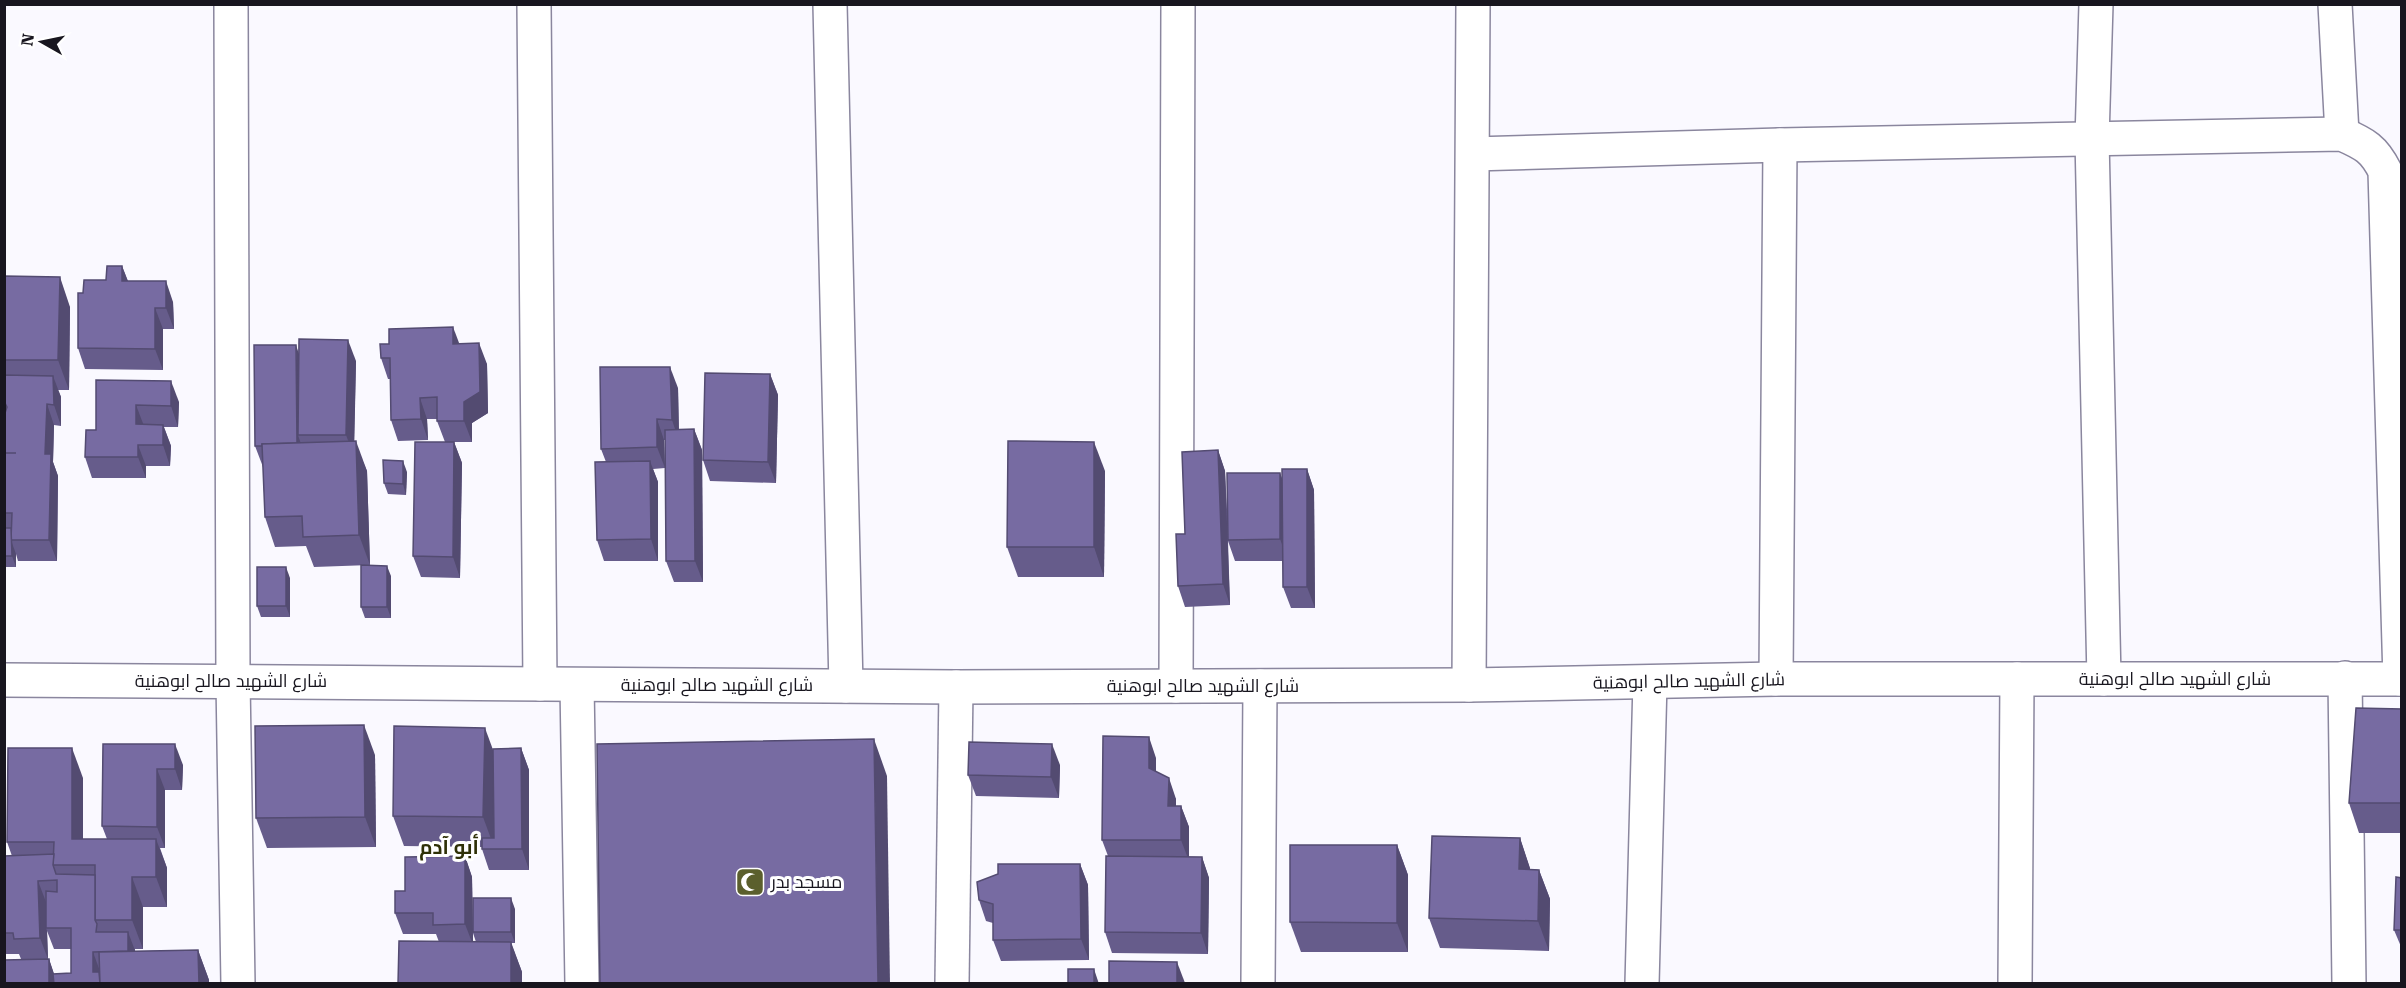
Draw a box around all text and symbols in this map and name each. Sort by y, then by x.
north arrow [12,12,72,72]
text: N [17,32,38,47]
street label: شارع الشهيد صالح ابوهنية [1593,668,1785,695]
street label: شارع الشهيد صالح ابوهنية [2079,668,2271,691]
street label: شارع الشهيد صالح ابوهنية [135,670,327,693]
street label: شارع الشهيد صالح ابوهنية [621,674,813,697]
street label: شارع الشهيد صالح ابوهنية [1107,675,1299,698]
district label: أبو آدم [419,833,479,861]
mosque icon: مسجد بدر [734,866,766,898]
place label: مسجد بدر [770,871,842,893]

